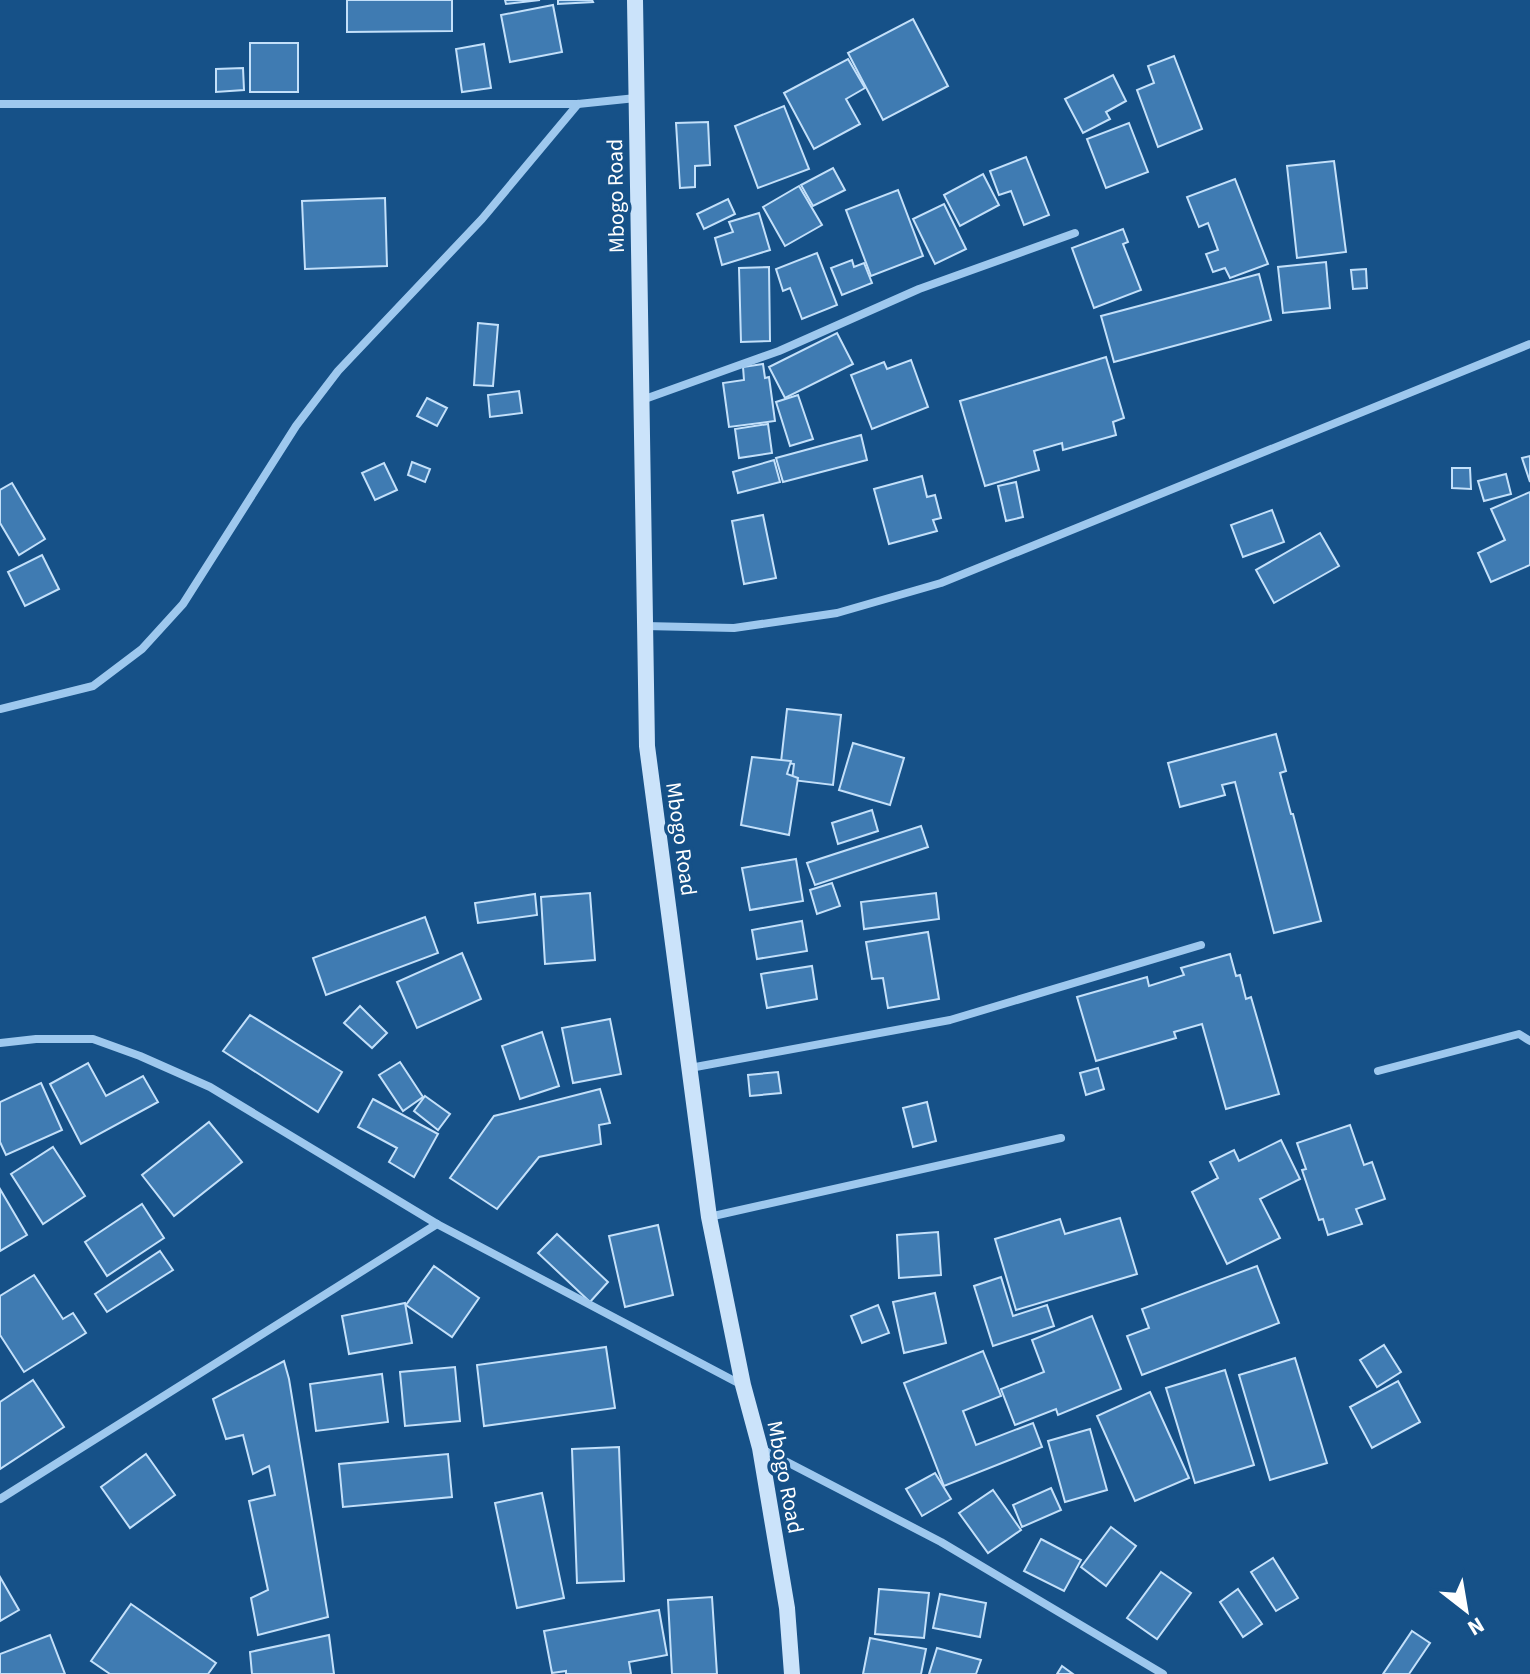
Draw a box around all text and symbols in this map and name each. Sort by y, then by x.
street label: Mbogo Road [599,139,633,253]
street label: Mbogo Road [657,780,705,898]
street label: Mbogo Road [758,1418,812,1536]
north arrow [1426,1570,1506,1650]
text: N [1461,1609,1490,1644]

